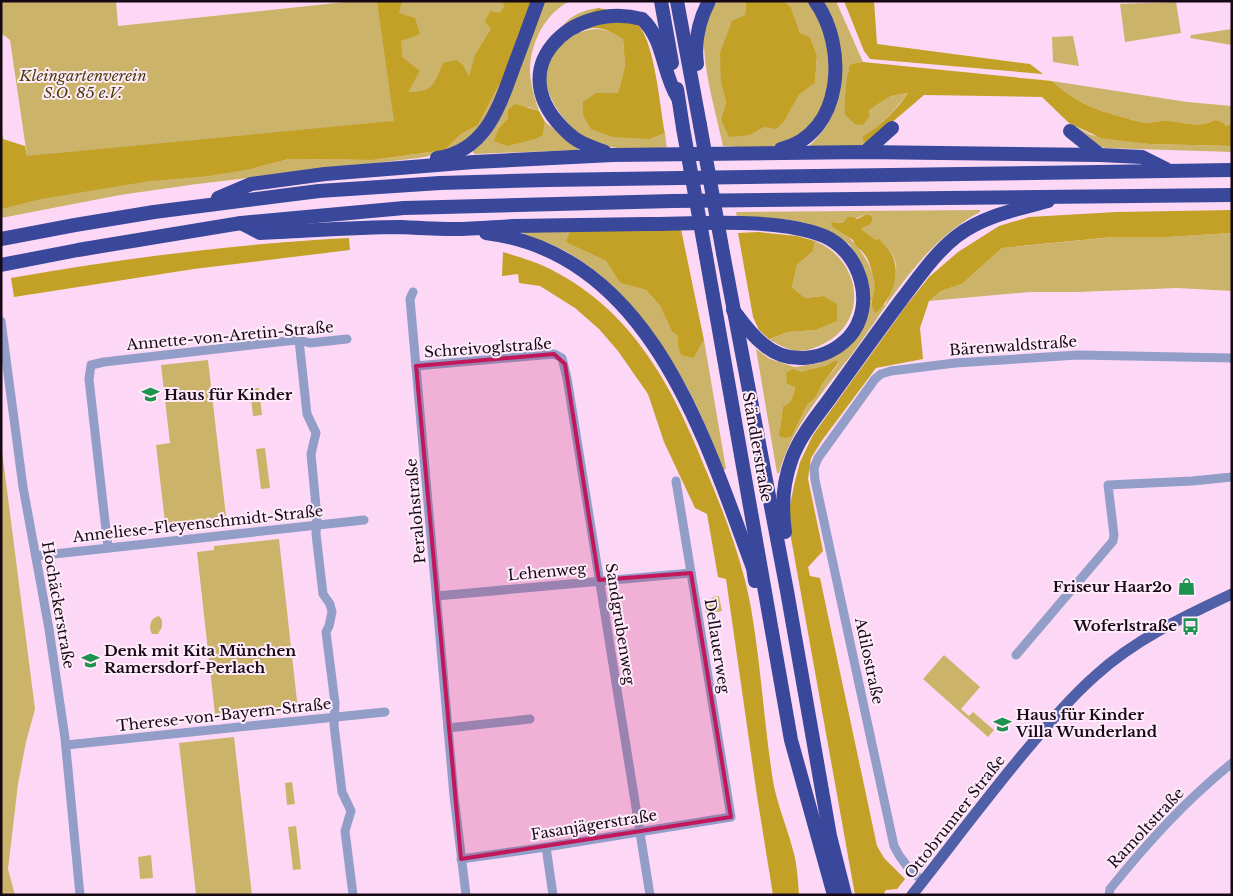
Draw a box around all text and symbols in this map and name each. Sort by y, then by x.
park label: Kleingartenverein S.O. 85 e.V. [18,66,147,102]
street label: Annette-von-Aretin-Straße [125,317,334,354]
street label: Bärenwaldstraße [948,332,1078,359]
street label: Schreivoglstraße [423,334,552,361]
school or university icon: Haus für Kinder [140,385,160,405]
place label: Haus für Kinder [164,385,293,404]
street label: Ständlerstraße [738,390,777,503]
street label: Peralohstraße [401,458,430,565]
street label: Anneliese-Fleyenschmidt-Straße [71,501,324,546]
street label: Hochäckerstraße [38,540,79,670]
street label: Lehenweg [507,559,588,584]
street label: Sandgrubenweg [601,562,640,687]
place label: Friseur Haar2o [1053,577,1172,596]
shop icon: Friseur Haar2o [1176,577,1196,597]
street label: Dellauerweg [701,597,735,696]
street label: Adilostraße [851,615,888,706]
place label: Woferlstraße [1073,616,1177,635]
bus stop icon: Woferlstraße [1181,616,1201,636]
place label: Denk mit Kita München Ramersdorf-Perlach [104,641,296,677]
school or university icon: Denk mit Kita München Ramersdorf-Perlach [80,650,100,670]
street label: Therese-von-Bayern-Straße [116,694,332,735]
place label: Haus für Kinder Villa Wunderland [1015,705,1158,741]
school or university icon: Haus für Kinder Villa Wunderland [992,714,1012,734]
street label: Ottobrunner Straße [900,751,1009,883]
street label: Ramoltstraße [1103,783,1188,872]
street label: Fasanjägerstraße [529,805,658,844]

